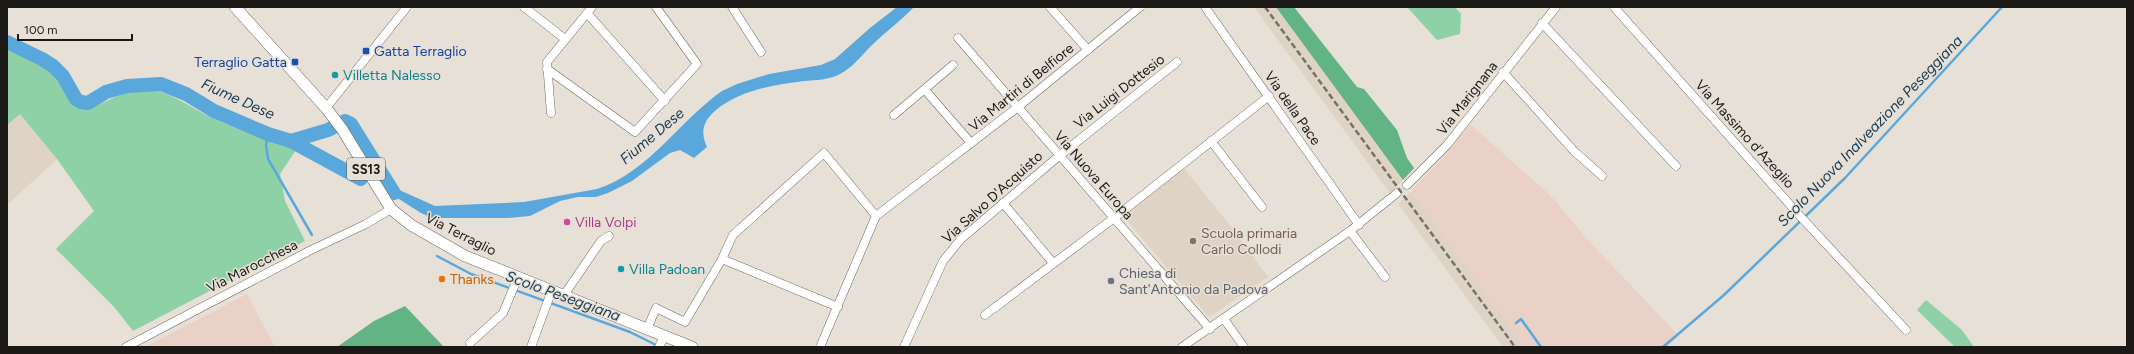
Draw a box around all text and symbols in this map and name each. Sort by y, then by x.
scale bar [18,16,132,42]
text: 100 m [24,23,58,37]
water label: Scolo Nuova Inalveazione Peseggiana [1774,32,1966,230]
street label: Via Martiri di Belfiore [965,40,1078,135]
place label: Gatta Terraglio [374,43,467,60]
marker: Gatta Terraglio [361,46,371,56]
street label: Via Luigi Dottesio [1070,51,1168,132]
place label: Terraglio Gatta [194,54,287,71]
marker: Terraglio Gatta [290,57,300,67]
street label: Via Marignana [1433,58,1501,138]
place label: Villetta Nalesso [343,67,441,84]
street label: Via della Pace [1261,68,1325,149]
marker: Villetta Nalesso [330,70,340,80]
water label: Fiume Dese [199,75,277,123]
street label: Via Massimo d'Azeglio [1691,77,1798,192]
water label: Fiume Dese [616,104,688,168]
street label: Via Nuova Europa [1050,127,1137,223]
street label: Via Salvo D'Acquisto [939,148,1046,247]
road number: SS13 [347,158,385,180]
street label: Via Terraglio [422,209,499,260]
place label: Villa Volpi [575,214,637,231]
marker: Villa Volpi [562,217,572,227]
place label: Scuola primaria Carlo Collodi [1201,225,1297,258]
street label: Via Marocchesa [204,236,300,297]
marker: Scuola primaria Carlo Collodi [1188,236,1198,246]
place label: Villa Padoan [629,261,705,278]
marker: Villa Padoan [616,264,626,274]
place label: Chiesa di Sant'Antonio da Padova [1119,265,1268,298]
water label: Scolo Peseggiana [503,267,623,325]
place label: Thanks [450,271,494,288]
marker: Thanks [437,274,447,284]
marker: Chiesa di Sant'Antonio da Padova [1106,276,1116,286]

